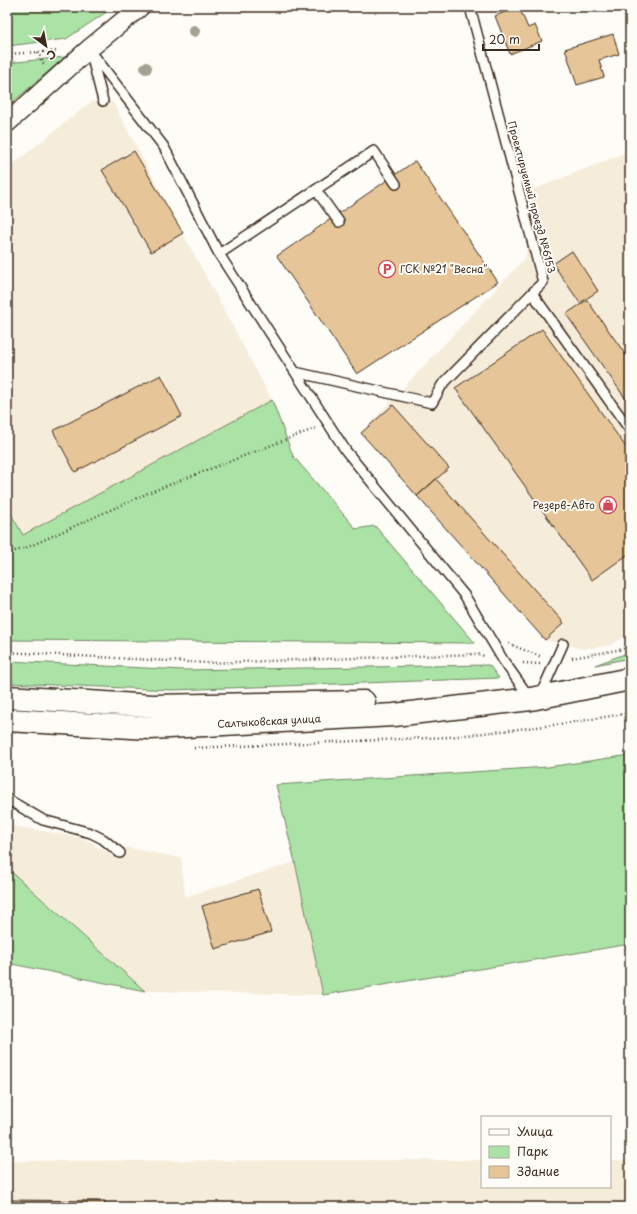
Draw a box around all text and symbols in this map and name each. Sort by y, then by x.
north arrow [26,26,66,66]
scale bar [483,26,539,52]
text: 20 m [489,30,520,48]
text: С [44,46,60,64]
street label: Проектируемый проезд №6153 [505,119,560,275]
parking icon: ГСК №21 "Весна" [377,259,397,279]
place label: ГСК №21 "Весна" [400,261,487,276]
shop icon: Резерв-Авто [598,495,618,515]
place label: Резерв-Авто [533,497,595,512]
street label: Салтыковская улица [217,710,322,731]
legend [481,1116,611,1188]
text: Улица [517,1122,553,1140]
text: Парк [517,1142,549,1160]
text: Здание [517,1162,559,1180]

